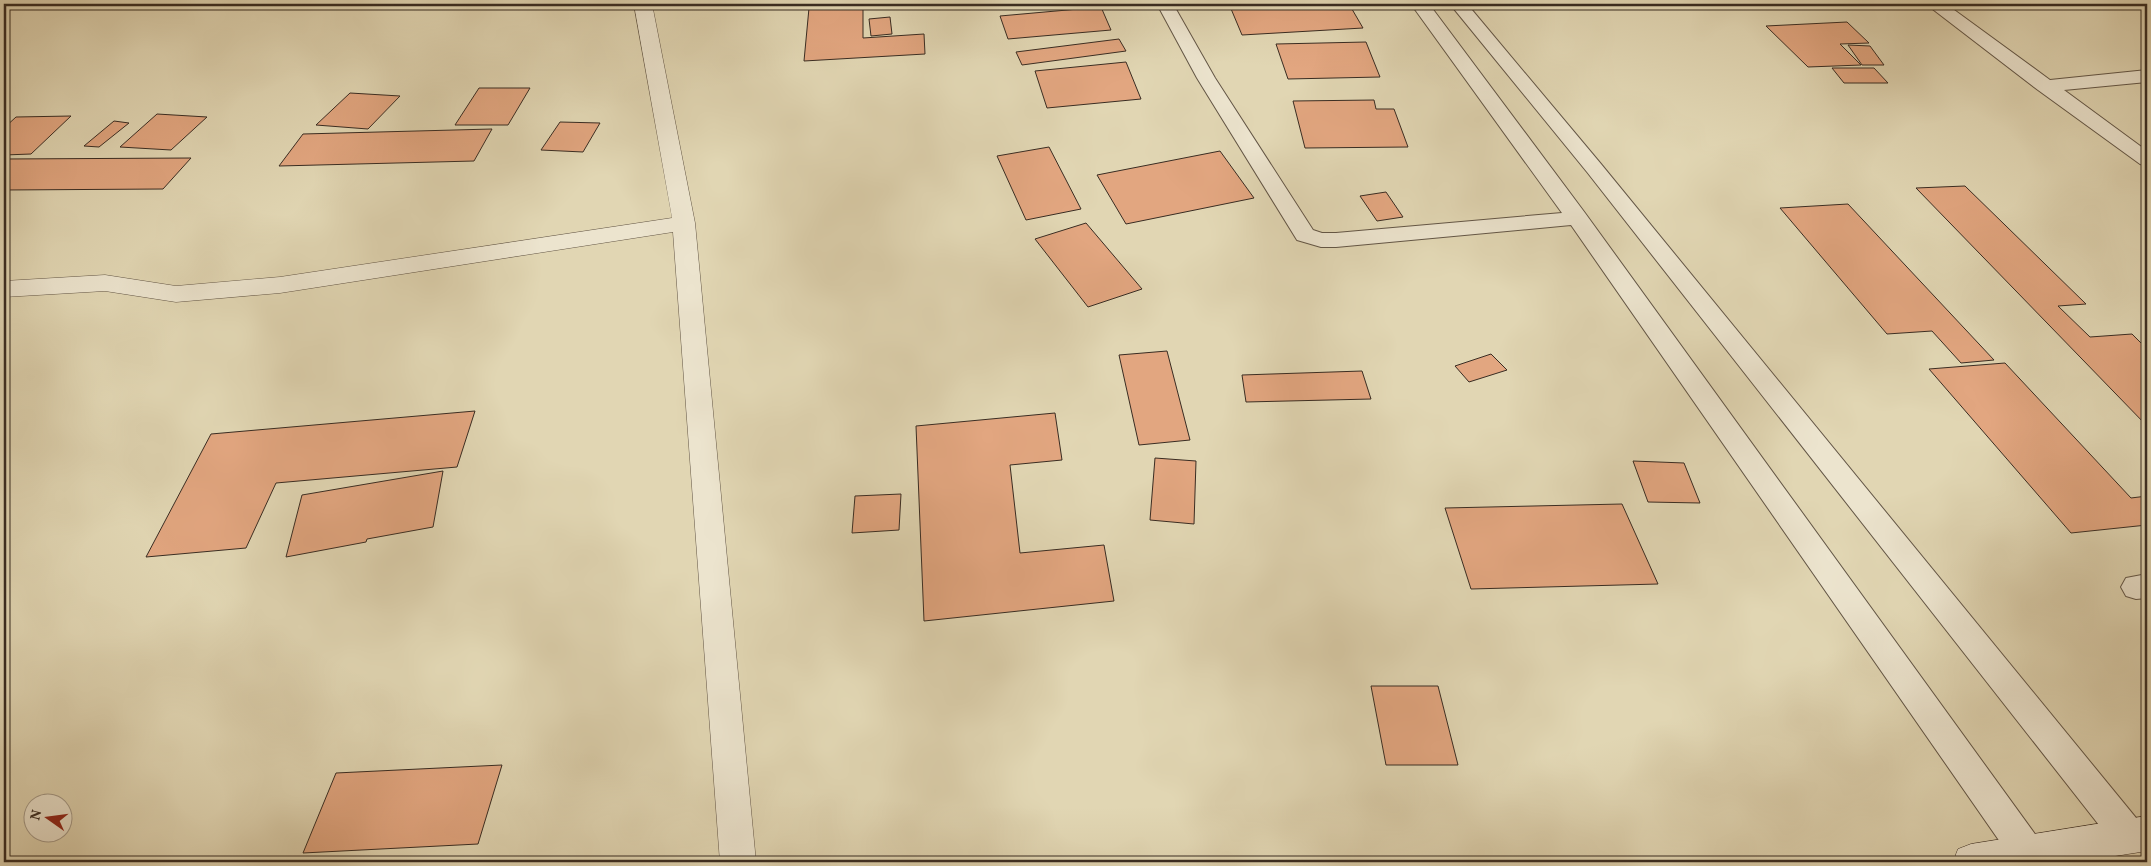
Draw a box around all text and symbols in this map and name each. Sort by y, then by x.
north arrow [22,794,72,844]
text: N [26,808,47,822]

